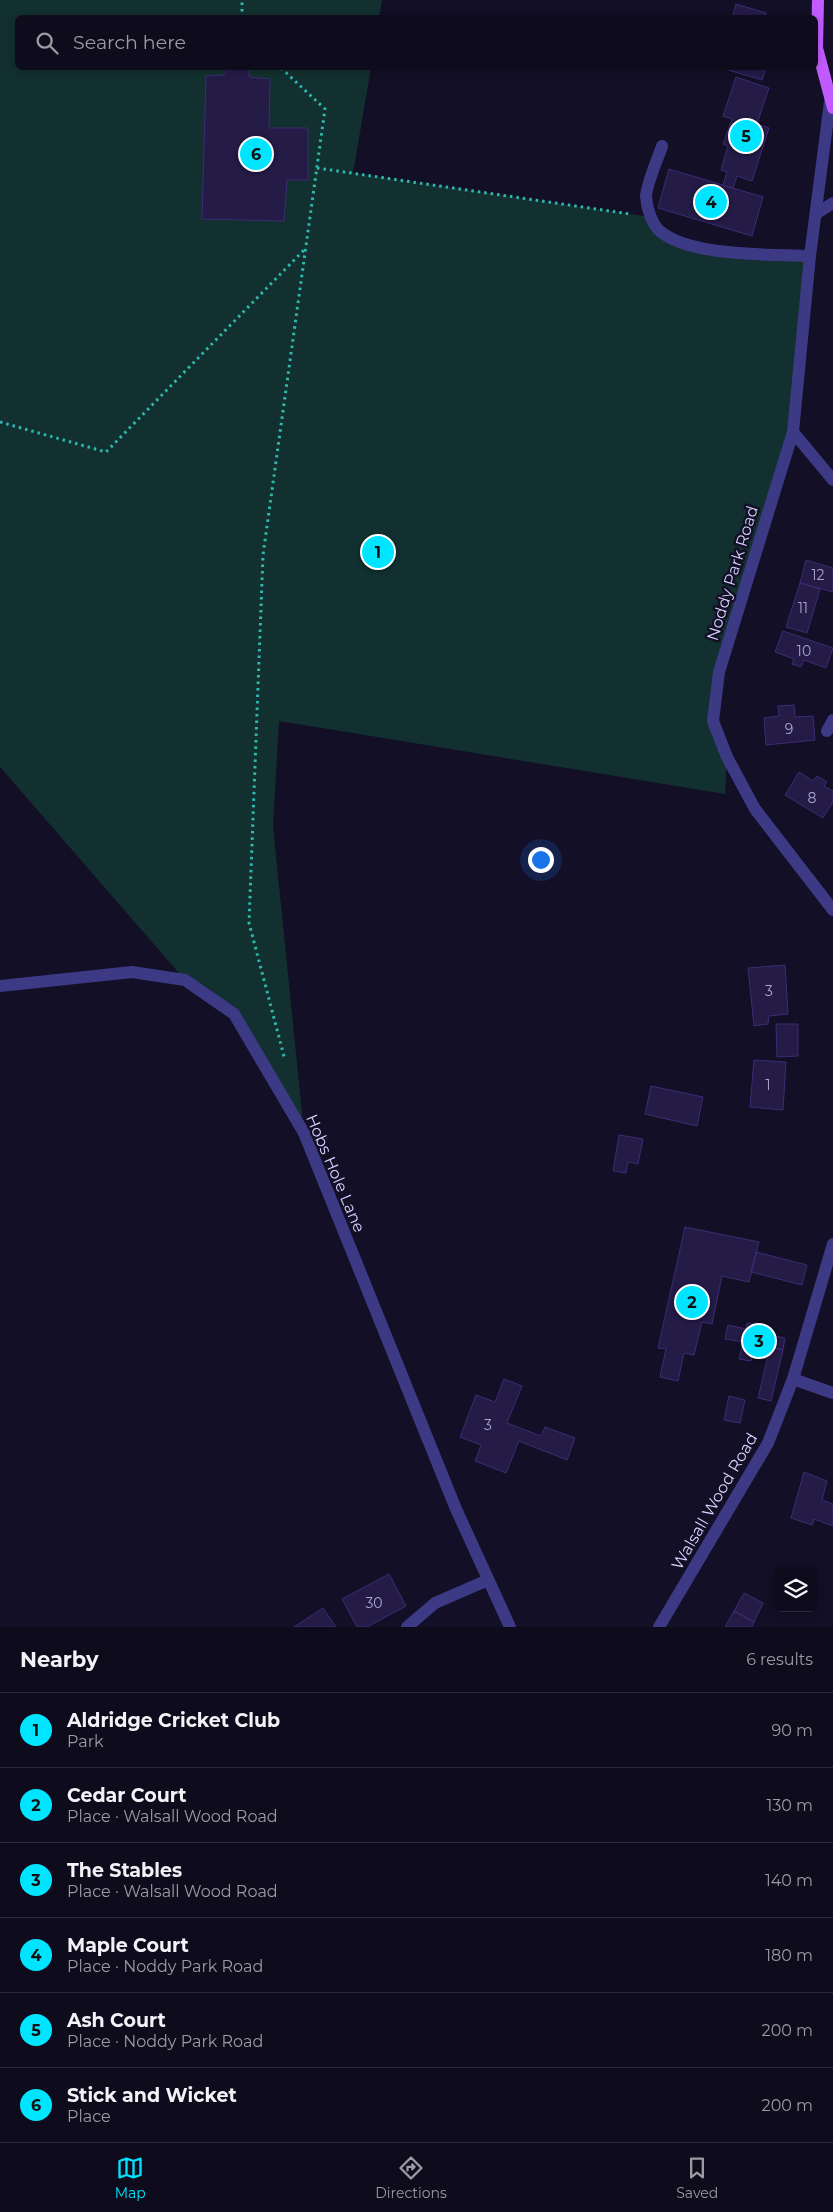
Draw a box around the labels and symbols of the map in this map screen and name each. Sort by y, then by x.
pin: 5 [730,117,762,155]
pin: 6 [240,135,272,173]
pin: 4 [695,183,727,221]
street label: Noddy Park Road [703,503,762,643]
pin: 1 [362,533,394,571]
house number: 12 [811,566,825,584]
house number: 11 [798,599,808,617]
house number: 10 [797,642,811,660]
house number: 9 [785,720,793,738]
house number: 8 [808,789,817,807]
your location [528,847,554,873]
house number: 3 [765,982,773,1000]
house number: 1 [765,1076,771,1094]
street label: Hobs Hole Lane [302,1111,369,1235]
pin: 2 [676,1283,708,1321]
pin: 3 [743,1322,775,1360]
house number: 3 [484,1416,492,1434]
street label: Walsall Wood Road [668,1430,761,1573]
house number: 30 [365,1594,383,1612]

